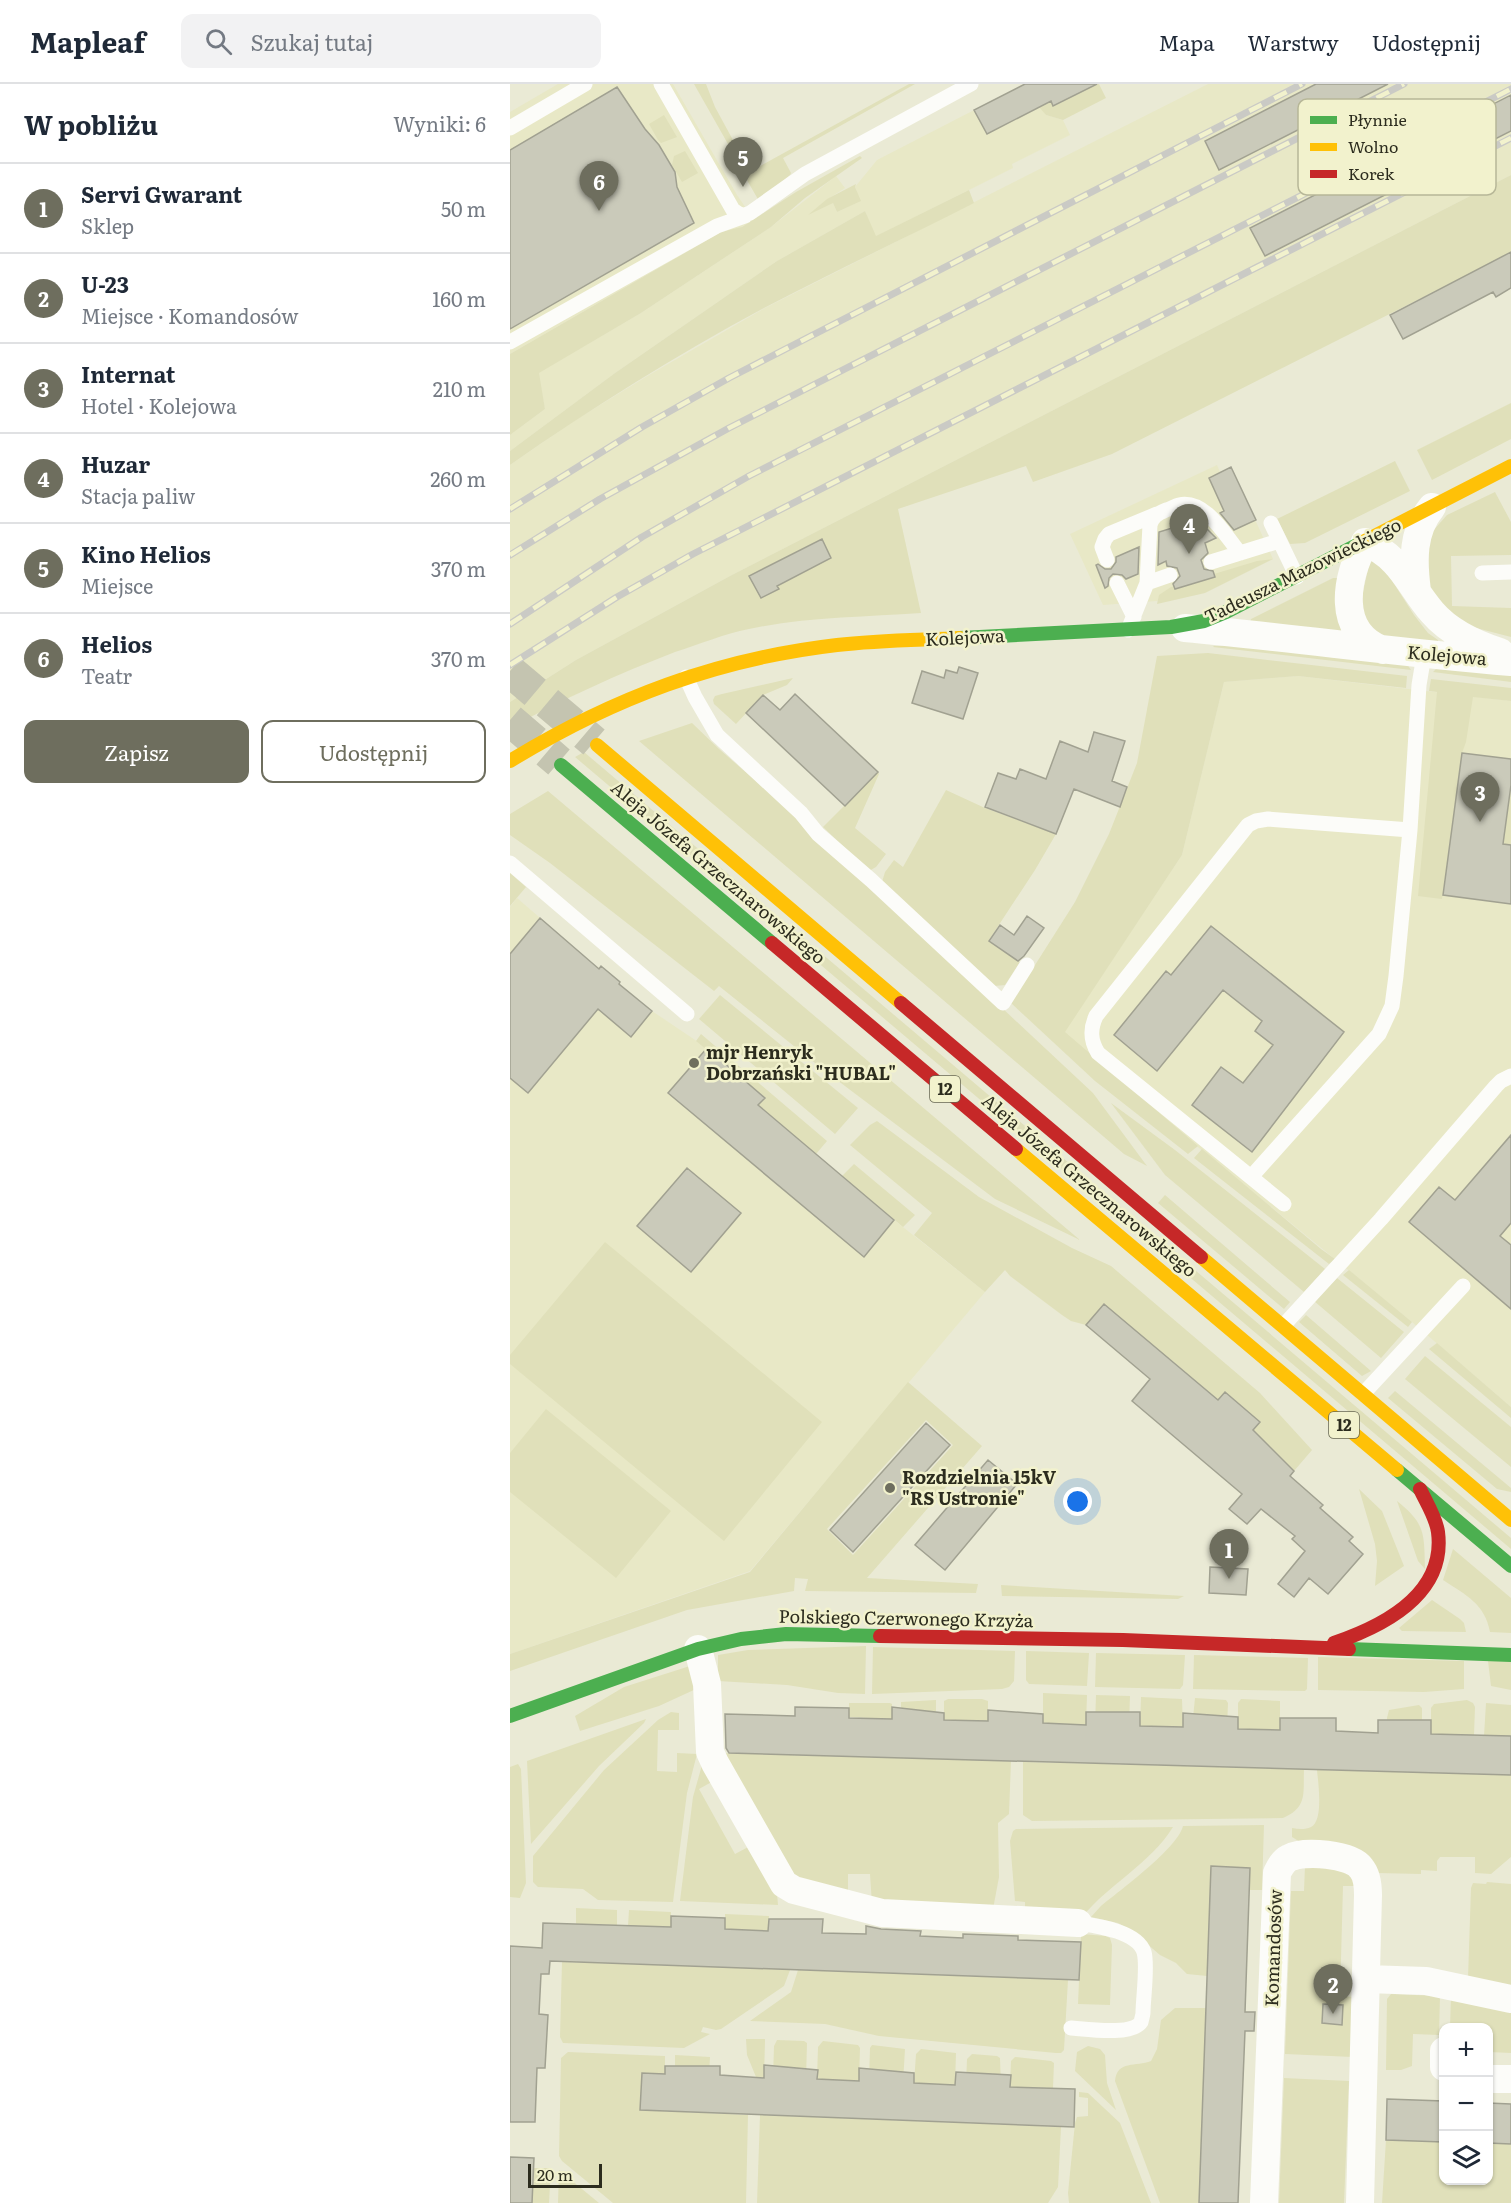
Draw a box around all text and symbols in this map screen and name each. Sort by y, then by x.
search box [181,14,601,68]
text: Mapleaf [30,20,145,62]
icon: search [202,25,235,58]
text: Szukaj tutaj [250,25,373,58]
text: Mapa [1159,26,1215,57]
text: Warstwy [1248,26,1339,57]
text: Udostępnij [1372,26,1481,57]
legend [1298,99,1496,195]
text: W pobliżu [24,104,158,143]
text: Płynnie [1348,107,1407,131]
text: Wyniki: 6 [393,108,486,138]
text: Wolno [1348,134,1398,158]
pin: 5 [724,138,762,187]
text: Korek [1348,161,1394,185]
pin: 6 [580,162,619,211]
text: Servi Gwarant [81,177,242,210]
text: 1 [39,193,48,223]
text: 50 m [441,193,486,223]
text: Sklep [81,210,134,240]
text: U-23 [81,267,129,300]
text: 2 [38,283,49,313]
text: 160 m [432,283,486,313]
text: Miejsce · Komandosów [81,300,299,330]
text: Internat [81,357,176,390]
text: 3 [38,373,49,403]
text: 210 m [433,373,486,403]
text: Hotel · Kolejowa [81,390,237,420]
text: Huzar [81,447,150,480]
text: 4 [37,463,50,493]
text: 260 m [430,463,486,493]
text: Stacja paliw [81,480,195,510]
pin: 4 [1170,504,1208,554]
street label: Tadeusza Mazowieckiego [1199,510,1405,629]
text: Kino Helios [81,537,211,570]
text: 5 [38,553,49,583]
text: 370 m [431,553,486,583]
text: Miejsce [81,570,153,600]
street label: Kolejowa [924,621,1006,652]
text: Helios [81,627,152,660]
street label: Kolejowa [1406,638,1488,671]
text: 6 [38,643,49,673]
text: 370 m [431,643,486,673]
text: Teatr [81,660,132,690]
button: Zapisz [24,720,249,783]
button: Udostępnij [261,720,486,783]
pin: 3 [1460,772,1500,822]
street label: Aleja Józefa Grzecznarowskiego [606,774,832,970]
place label: mjr Henryk Dobrzański "HUBAL" [706,1038,896,1086]
marker: mjr Henryk Dobrzański "HUBAL" [687,1056,701,1070]
road number: 12 [930,1076,960,1102]
street label: Aleja Józefa Grzecznarowskiego [977,1087,1203,1283]
road number: 12 [1329,1412,1359,1438]
place label: Rozdzielnia 15kV "RS Ustronie" [902,1463,1057,1511]
marker: Rozdzielnia 15kV "RS Ustronie" [883,1481,897,1495]
your location [1063,1487,1092,1516]
pin: 1 [1210,1530,1248,1579]
street label: Polskiego Czerwonego Krzyża [778,1602,1034,1633]
street label: Komandosów [1257,1888,1288,2007]
pin: 2 [1314,1964,1352,2014]
map controls [1439,2023,1493,2185]
button: + [1439,2023,1493,2077]
button: − [1439,2077,1493,2131]
button: layers [1439,2131,1493,2185]
scale bar [528,2161,602,2188]
text: 20 m [537,2162,573,2186]

